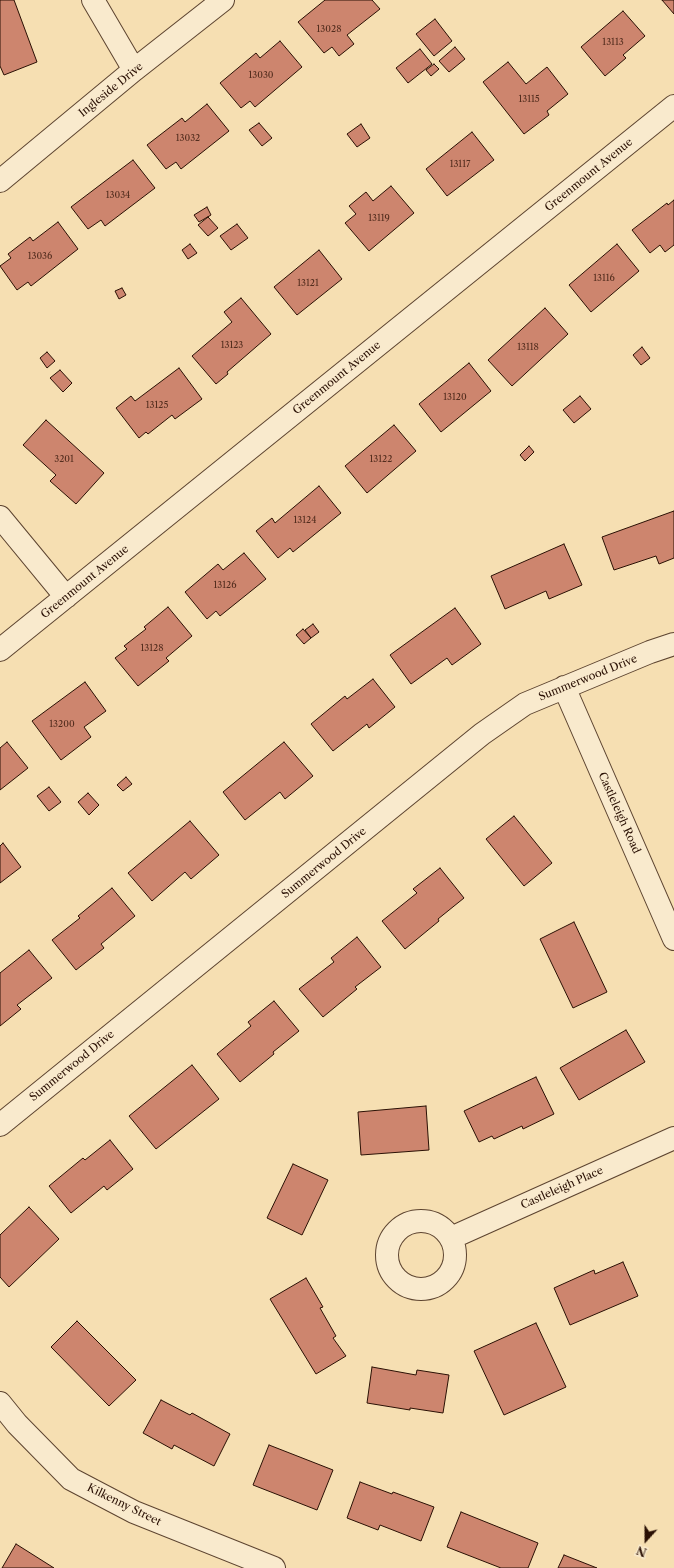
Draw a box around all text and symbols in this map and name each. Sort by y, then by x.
house number: 13028 [317,24,341,34]
house number: 13113 [602,37,624,47]
street label: Ingleside Drive [76,60,146,120]
house number: 13030 [248,70,274,80]
house number: 13115 [518,94,540,104]
house number: 13032 [176,133,200,143]
street label: Greenmount Avenue [542,136,636,214]
house number: 13117 [450,159,470,169]
house number: 13034 [106,190,130,200]
house number: 13119 [368,213,390,223]
house number: 13036 [28,251,52,261]
house number: 13116 [593,273,615,283]
house number: 13121 [297,278,319,288]
street label: Greenmount Avenue [290,339,384,417]
house number: 13123 [221,340,243,350]
house number: 13118 [517,342,539,352]
house number: 13120 [443,392,467,402]
house number: 13125 [146,400,168,410]
house number: 3201 [54,454,74,464]
house number: 13122 [370,454,392,464]
house number: 13124 [294,515,316,525]
street label: Greenmount Avenue [38,543,132,621]
house number: 13126 [214,580,236,590]
house number: 13128 [140,643,164,653]
street label: Summerwood Drive [537,652,639,704]
house number: 13200 [49,719,75,729]
street label: Castleleigh Road [595,770,643,856]
street label: Summerwood Drive [279,825,369,901]
street label: Summerwood Drive [27,1028,117,1104]
street label: Castleleigh Place [519,1164,605,1212]
street label: Kilkenny Street [85,1481,163,1529]
north arrow [626,1520,666,1560]
text: N [635,1543,649,1559]

